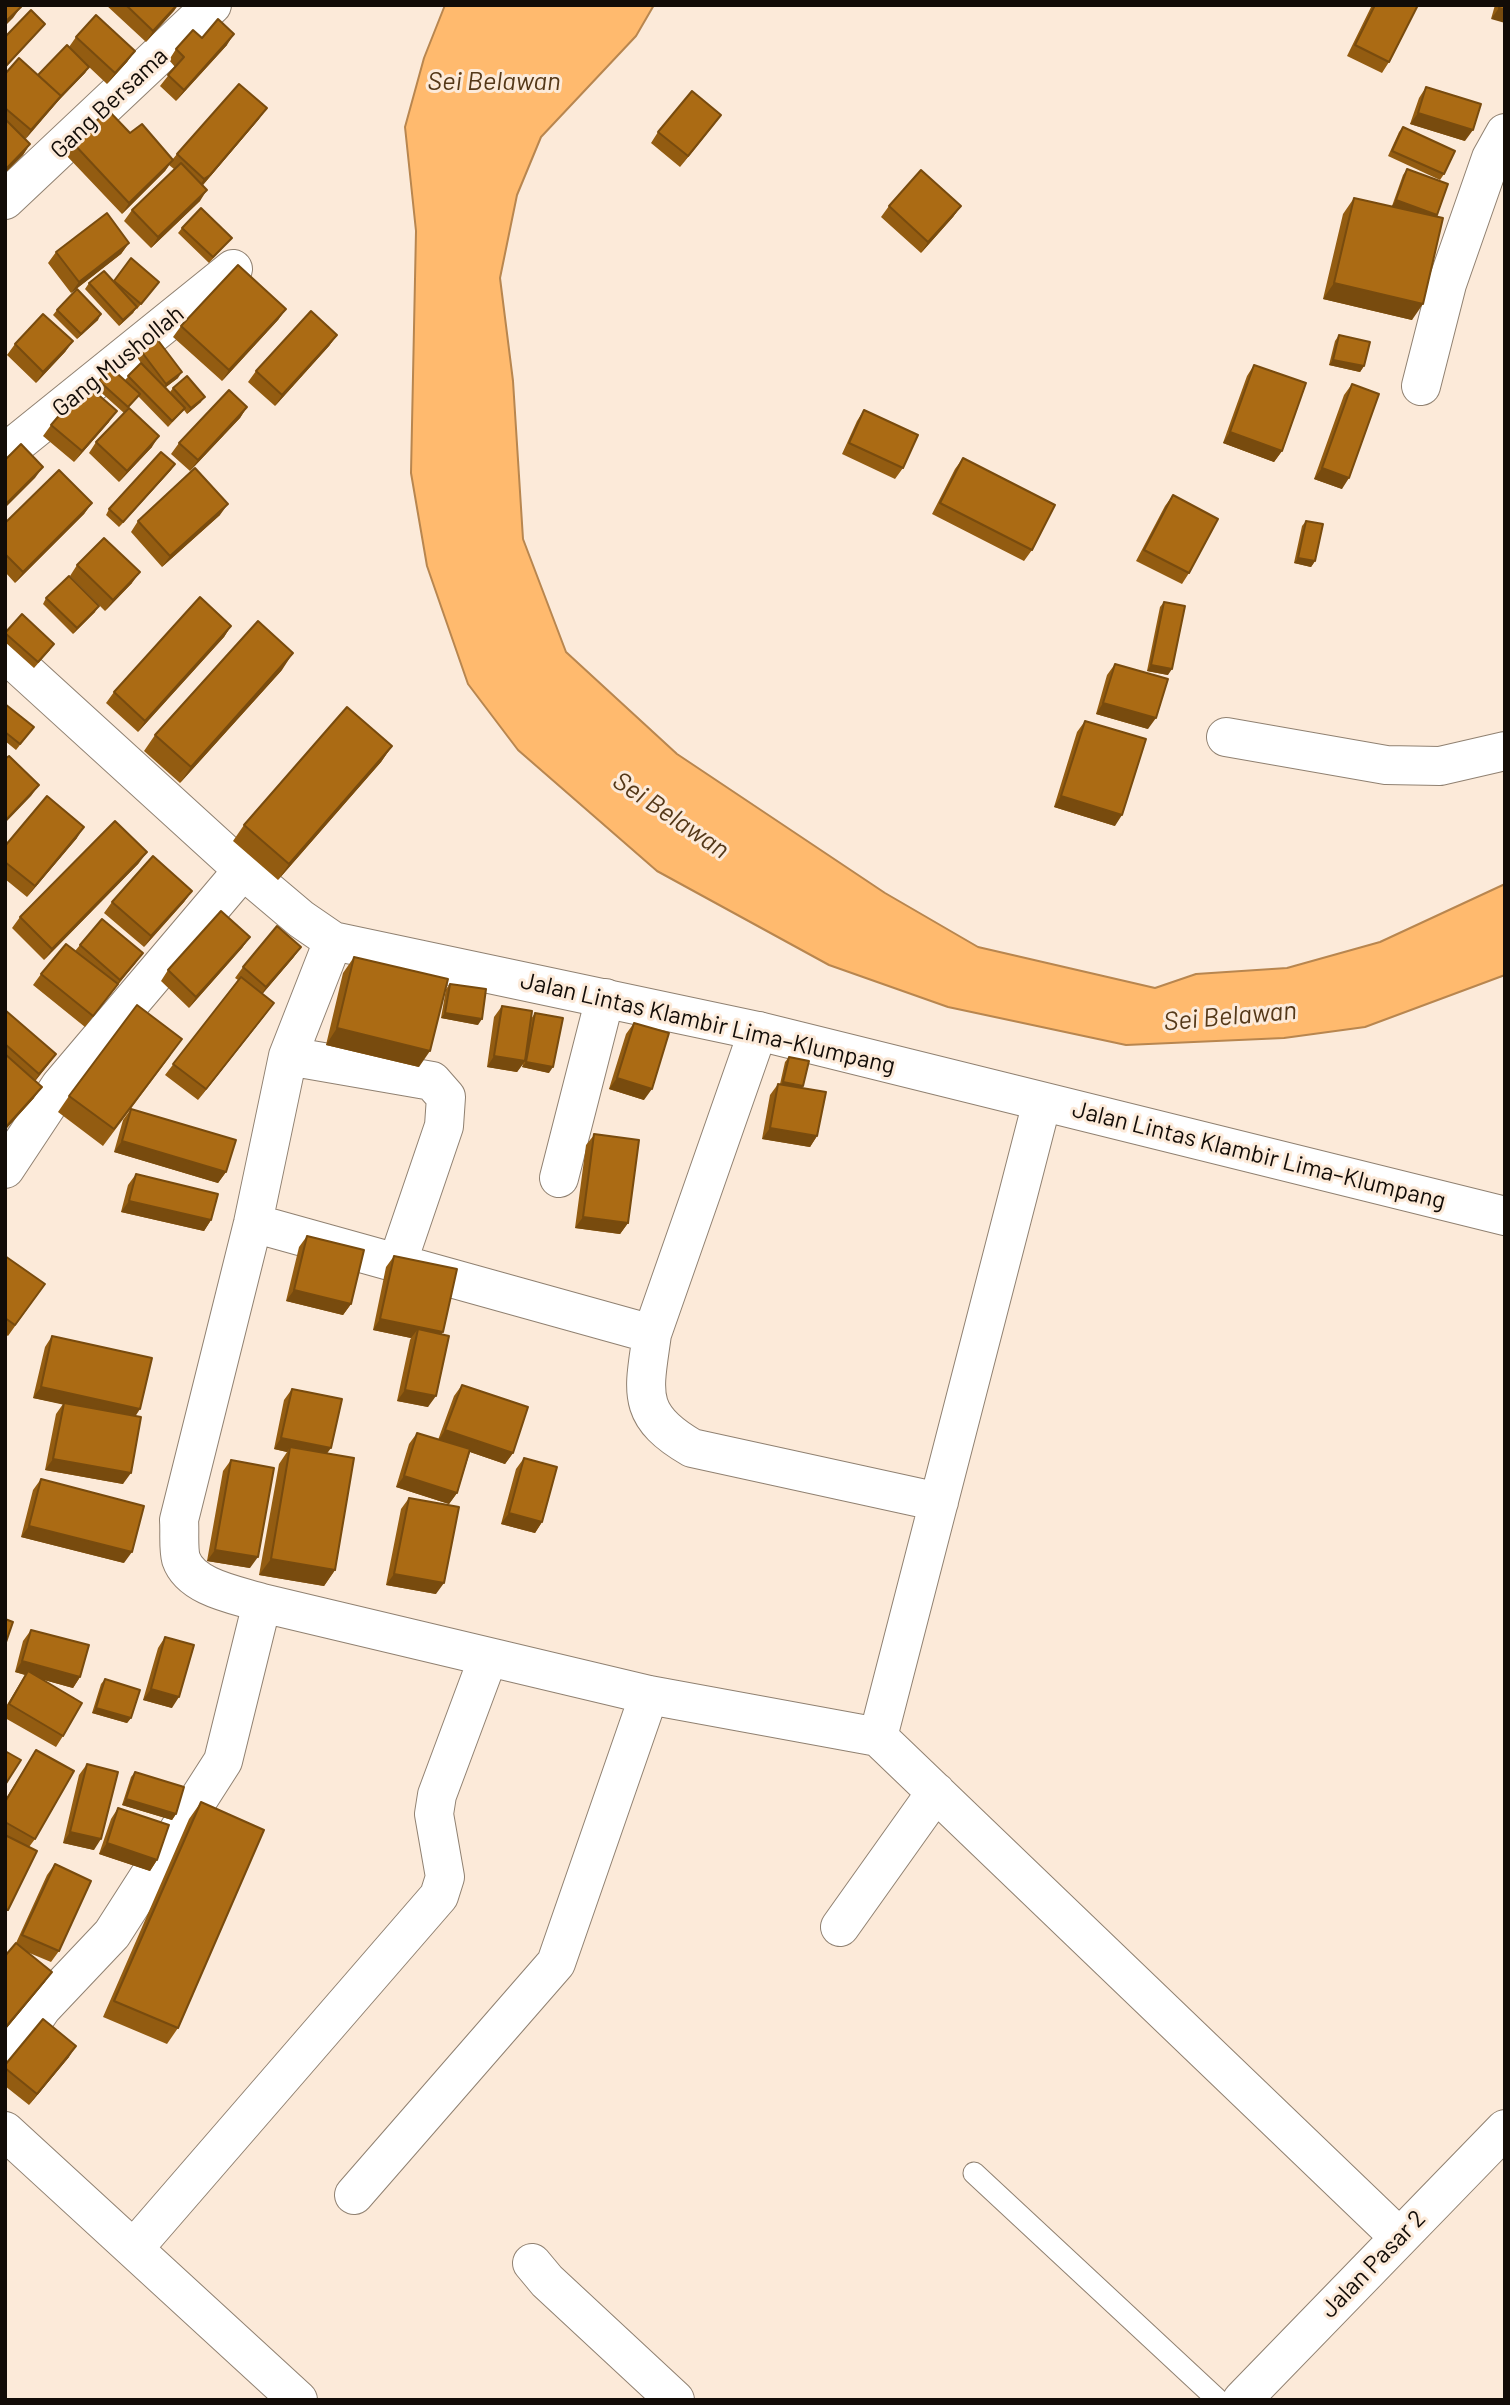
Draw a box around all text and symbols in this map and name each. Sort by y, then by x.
street label: Gang Bersama [44,41,174,165]
water label: Sei Belawan [427,65,561,97]
street label: Gang Mushollah [46,299,190,423]
water label: Sei Belawan [607,765,735,865]
street label: Jalan Lintas Klambir Lima–Klumpang [518,966,898,1080]
water label: Sei Belawan [1162,995,1298,1037]
street label: Jalan Lintas Klambir Lima–Klumpang [1069,1095,1449,1215]
street label: Jalan Pasar 2 [1315,2204,1431,2324]

